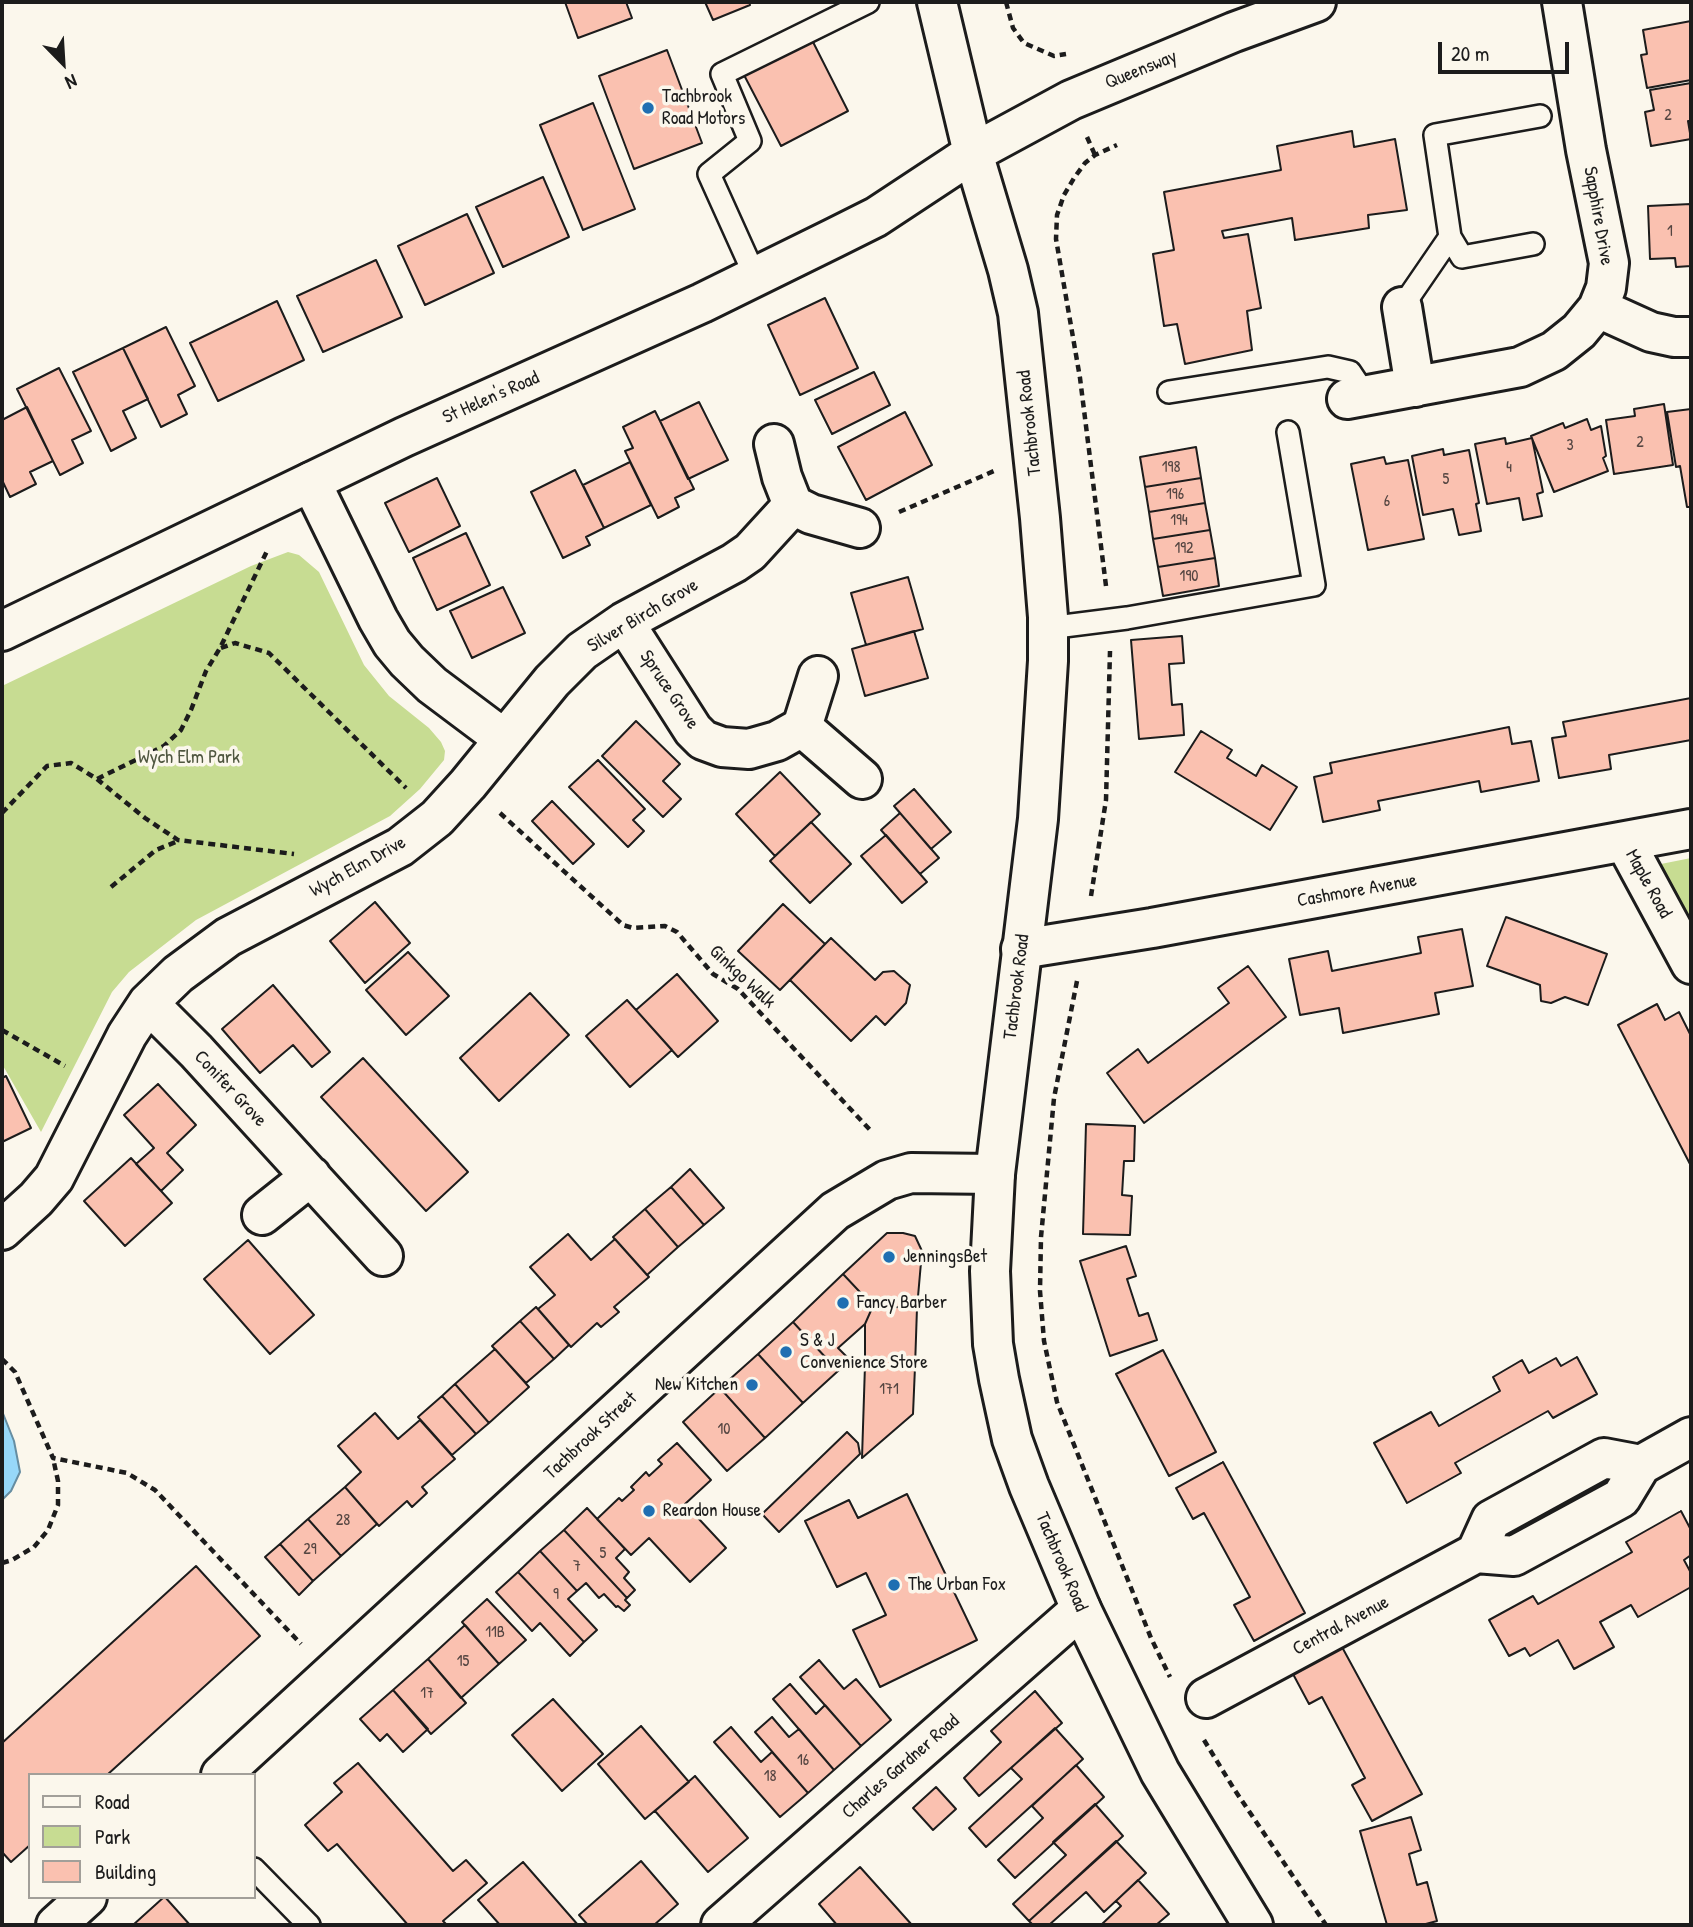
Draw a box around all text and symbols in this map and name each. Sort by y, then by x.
north arrow [28,28,98,98]
scale bar [1441,28,1572,72]
text: 20 m [1451,39,1489,68]
street label: Queensway [1102,45,1180,95]
text: N [62,68,81,96]
place label: Tachbrook Road Motors [662,86,745,130]
marker: Tachbrook Road Motors [640,100,656,116]
house number: 2 [1664,106,1672,126]
street label: Sapphire Drive [1578,165,1618,267]
house number: 1 [1667,222,1673,242]
street label: St Helen's Road [439,367,543,429]
street label: Tachbrook Road [1013,369,1047,477]
house number: 2 [1636,433,1644,453]
house number: 3 [1566,436,1574,456]
house number: 198 [1162,458,1180,478]
house number: 4 [1506,458,1512,478]
house number: 5 [1443,470,1449,490]
house number: 196 [1166,485,1184,505]
house number: 6 [1384,492,1390,512]
house number: 194 [1170,511,1188,531]
house number: 192 [1174,539,1194,559]
house number: 190 [1180,567,1198,587]
street label: Silver Birch Grove [584,574,702,658]
street label: Spruce Grove [634,646,704,734]
park label: Wych Elm Park [138,747,240,769]
street label: Wych Elm Drive [306,831,410,903]
street label: Maple Road [1620,846,1676,922]
street label: Cashmore Avenue [1295,869,1419,913]
street label: Tachbrook Road [999,933,1035,1041]
street label: Ginkgo Walk [704,941,780,1013]
street label: Conifer Grove [189,1046,271,1132]
place label: JenningsBet [903,1246,987,1268]
marker: JenningsBet [881,1249,897,1265]
place label: Fancy Barber [857,1292,947,1314]
marker: Fancy Barber [835,1295,851,1311]
place label: S & J Convenience Store [800,1330,928,1374]
marker: S & J Convenience Store [778,1344,794,1360]
place label: New Kitchen [655,1374,738,1396]
marker: New Kitchen [744,1377,760,1393]
house number: 171 [879,1380,899,1400]
street label: Tachbrook Street [540,1387,642,1485]
house number: 10 [718,1420,730,1440]
place label: Reardon House [663,1500,761,1522]
marker: Reardon House [641,1503,657,1519]
street label: Tachbrook Road [1030,1509,1092,1615]
house number: 28 [336,1511,350,1531]
house number: 29 [303,1540,317,1560]
house number: 5 [600,1544,606,1564]
house number: 7 [573,1557,581,1577]
place label: The Urban Fox [908,1574,1006,1596]
marker: The Urban Fox [886,1577,902,1593]
house number: 9 [553,1585,559,1605]
street label: Central Avenue [1289,1591,1393,1661]
house number: 11B [485,1623,505,1643]
house number: 15 [457,1652,469,1672]
house number: 17 [420,1684,434,1704]
street label: Charles Gardner Road [838,1710,964,1824]
house number: 16 [797,1751,809,1771]
house number: 18 [764,1767,776,1787]
legend [28,1773,256,1899]
text: Road [95,1787,129,1816]
text: Park [95,1822,130,1851]
text: Building [95,1857,156,1886]

